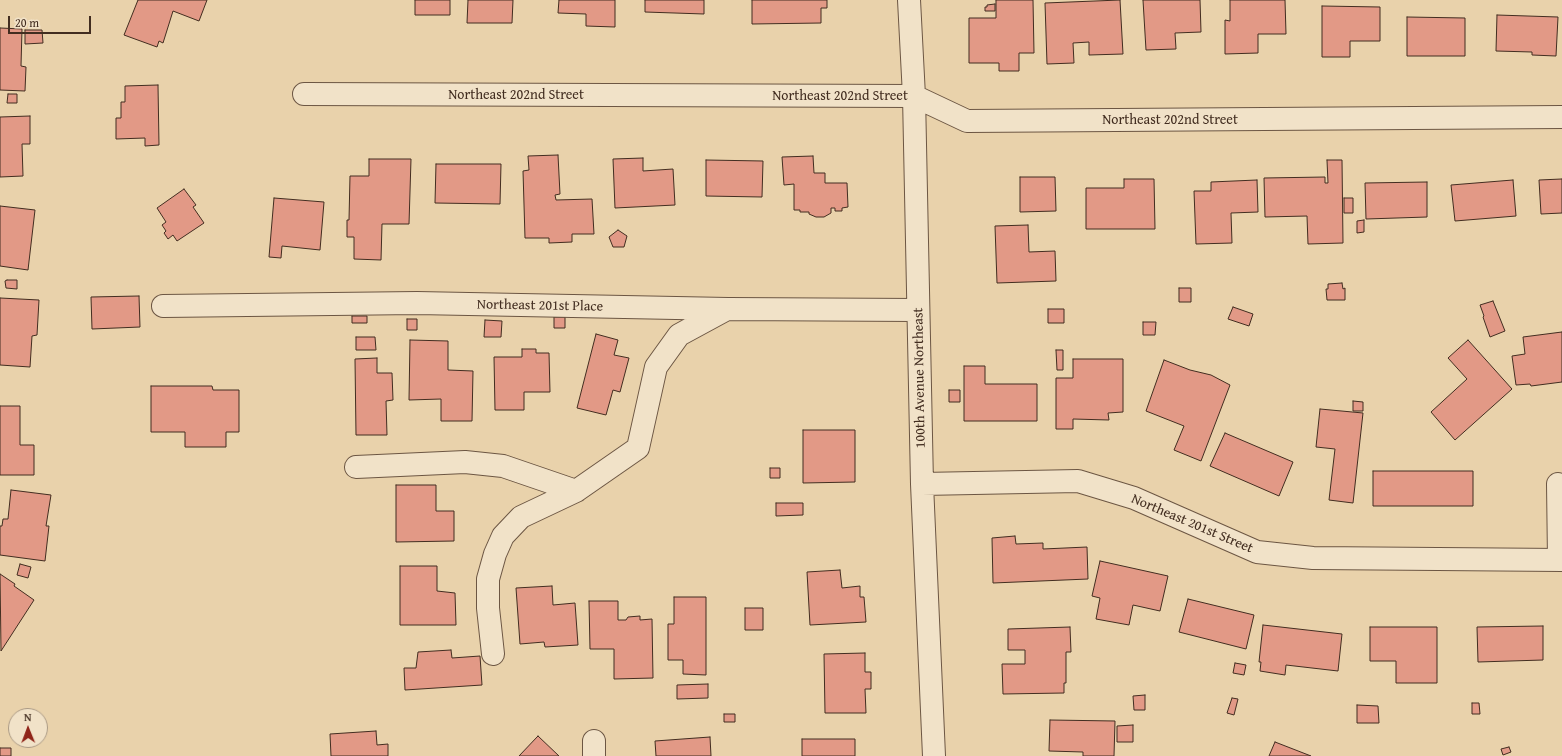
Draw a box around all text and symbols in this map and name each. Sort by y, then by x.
scale bar [10,8,93,34]
text: 20 m [15,14,39,31]
street label: Northeast 202nd Street [448,87,584,103]
street label: Northeast 202nd Street [772,88,908,104]
street label: Northeast 202nd Street [1102,112,1238,128]
street label: Northeast 201st Place [477,296,603,316]
street label: 100th Avenue Northeast [910,307,930,449]
street label: Northeast 201st Street [1128,491,1256,557]
north arrow [8,708,48,748]
text: N [24,709,32,725]

